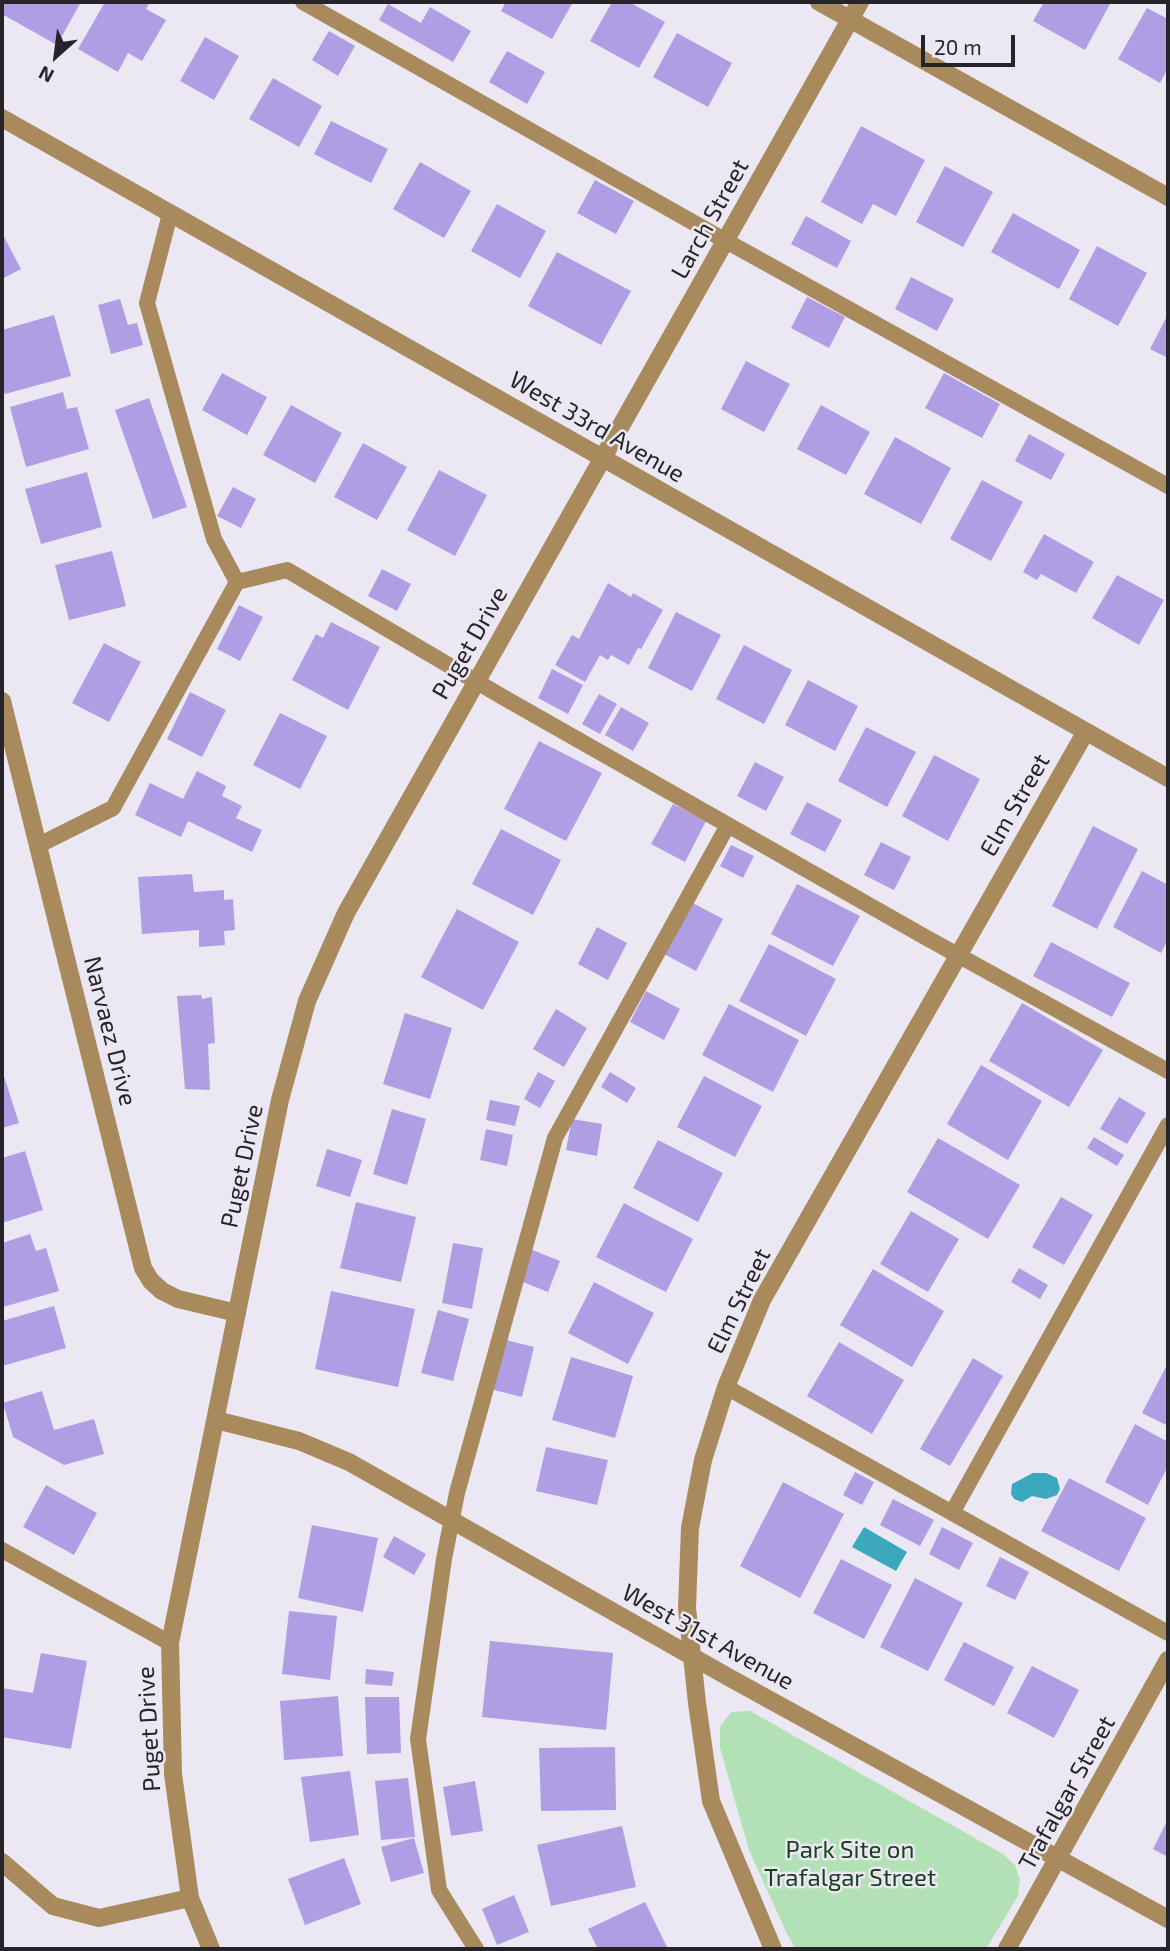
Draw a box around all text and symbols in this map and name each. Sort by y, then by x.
north arrow [21,21,91,91]
scale bar [925,21,1020,65]
text: 20 m [934,34,982,59]
text: N [34,62,57,88]
street label: Larch Street [665,154,755,284]
street label: West 33rd Avenue [504,365,690,489]
street label: Puget Drive [426,581,514,705]
street label: Elm Street [974,749,1056,861]
street label: Narvaez Drive [78,953,142,1109]
street label: Puget Drive [215,1102,269,1230]
street label: Elm Street [701,1244,777,1358]
street label: West 31st Avenue [617,1578,799,1696]
street label: Puget Drive [131,1666,167,1792]
street label: Trafalgar Street [1013,1711,1121,1875]
park label: Park Site on Trafalgar Street [764,1836,936,1892]

